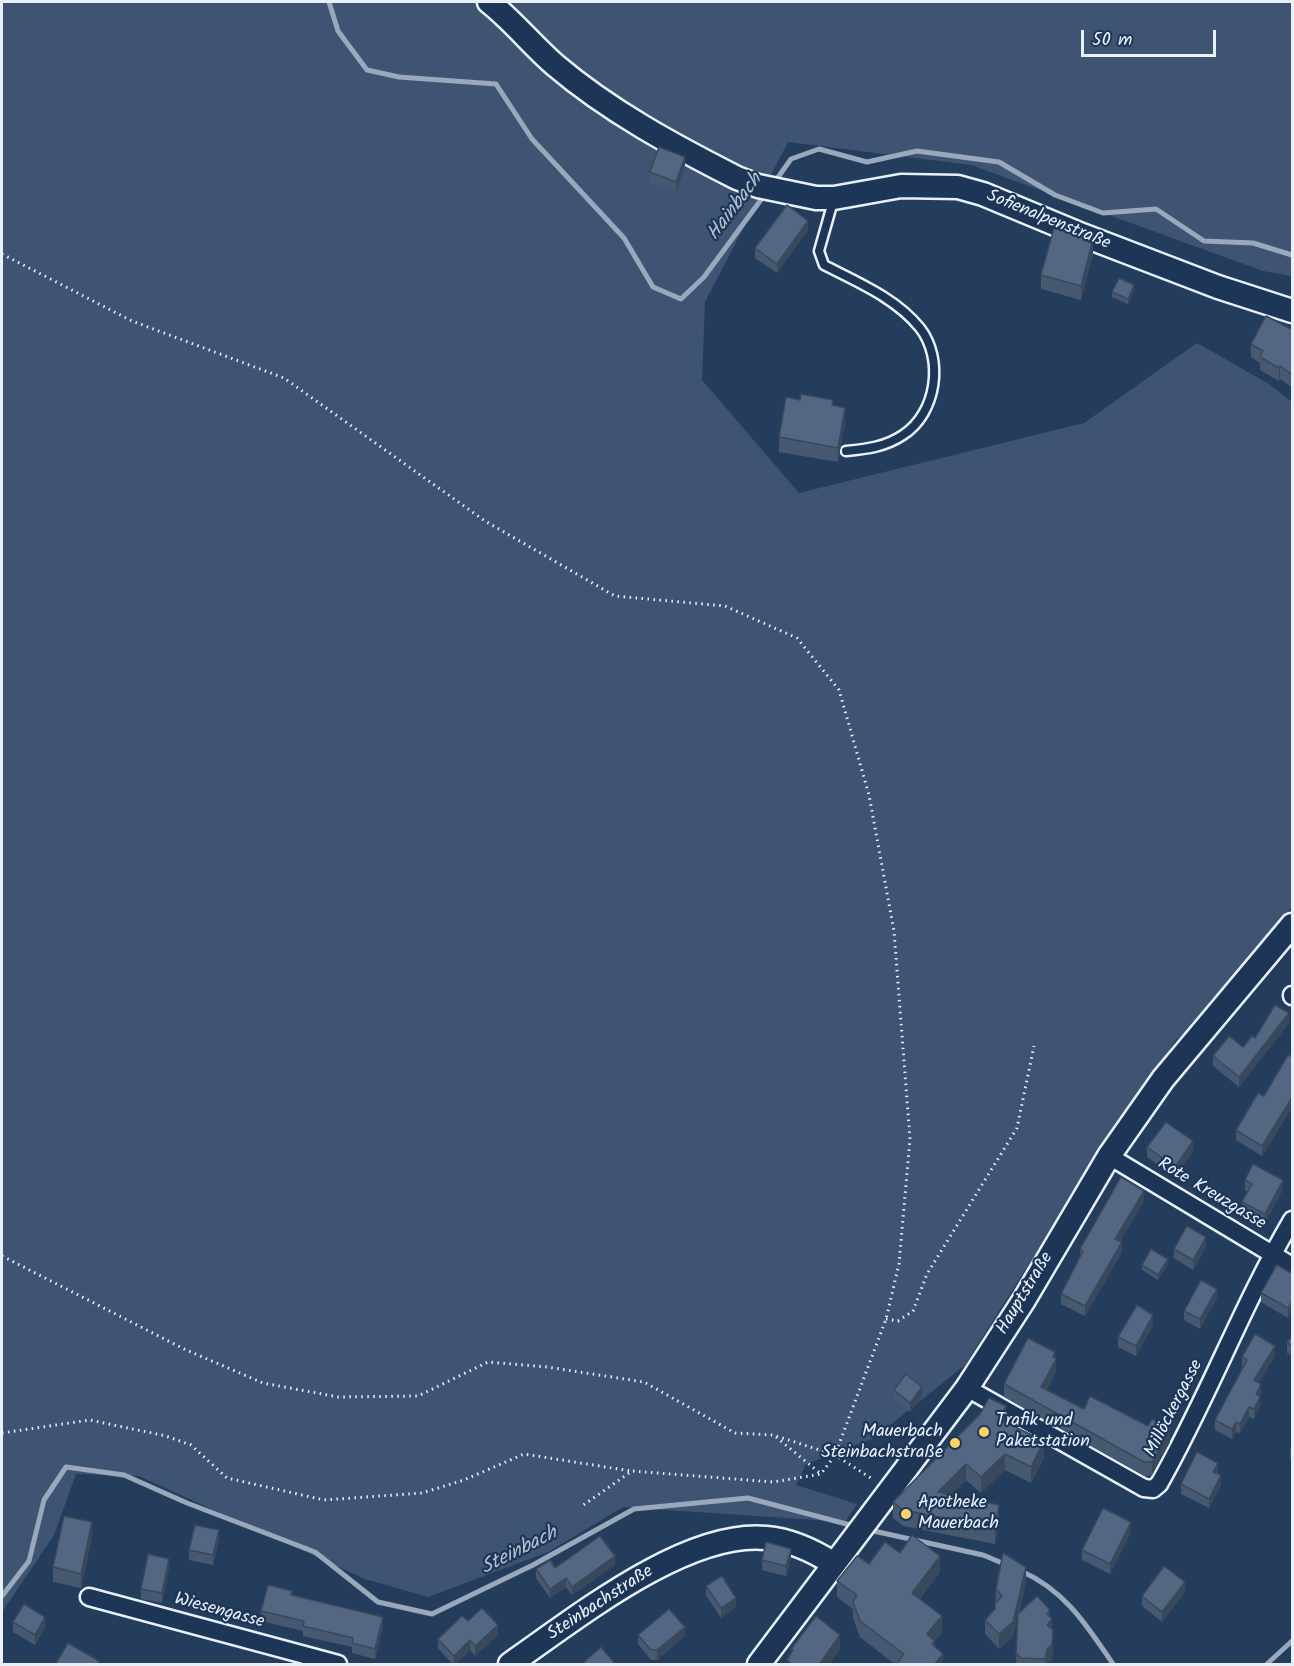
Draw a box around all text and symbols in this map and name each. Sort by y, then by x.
scale bar [1084,18,1219,56]
text: 50 m [1092,26,1132,55]
water label: Hainbach [703,170,769,246]
street label: Sofienalpenstraße [983,186,1113,256]
street label: Rote Kreuzgasse [1153,1154,1269,1236]
street label: Hauptstraße [993,1249,1059,1339]
street label: Millöckergasse [1141,1357,1209,1461]
place label: Trafik und Paketstation [996,1411,1090,1454]
place label: Mauerbach Steinbachstraße [821,1422,943,1464]
marker: Trafik und Paketstation [977,1425,991,1439]
marker: Mauerbach Steinbachstraße [948,1436,962,1450]
place label: Apotheke Mauerbach [918,1493,999,1536]
marker: Apotheke Mauerbach [899,1507,913,1521]
water label: Steinbach [478,1523,562,1581]
street label: Steinbachstraße [544,1562,658,1646]
street label: Wiesengasse [172,1590,266,1634]

